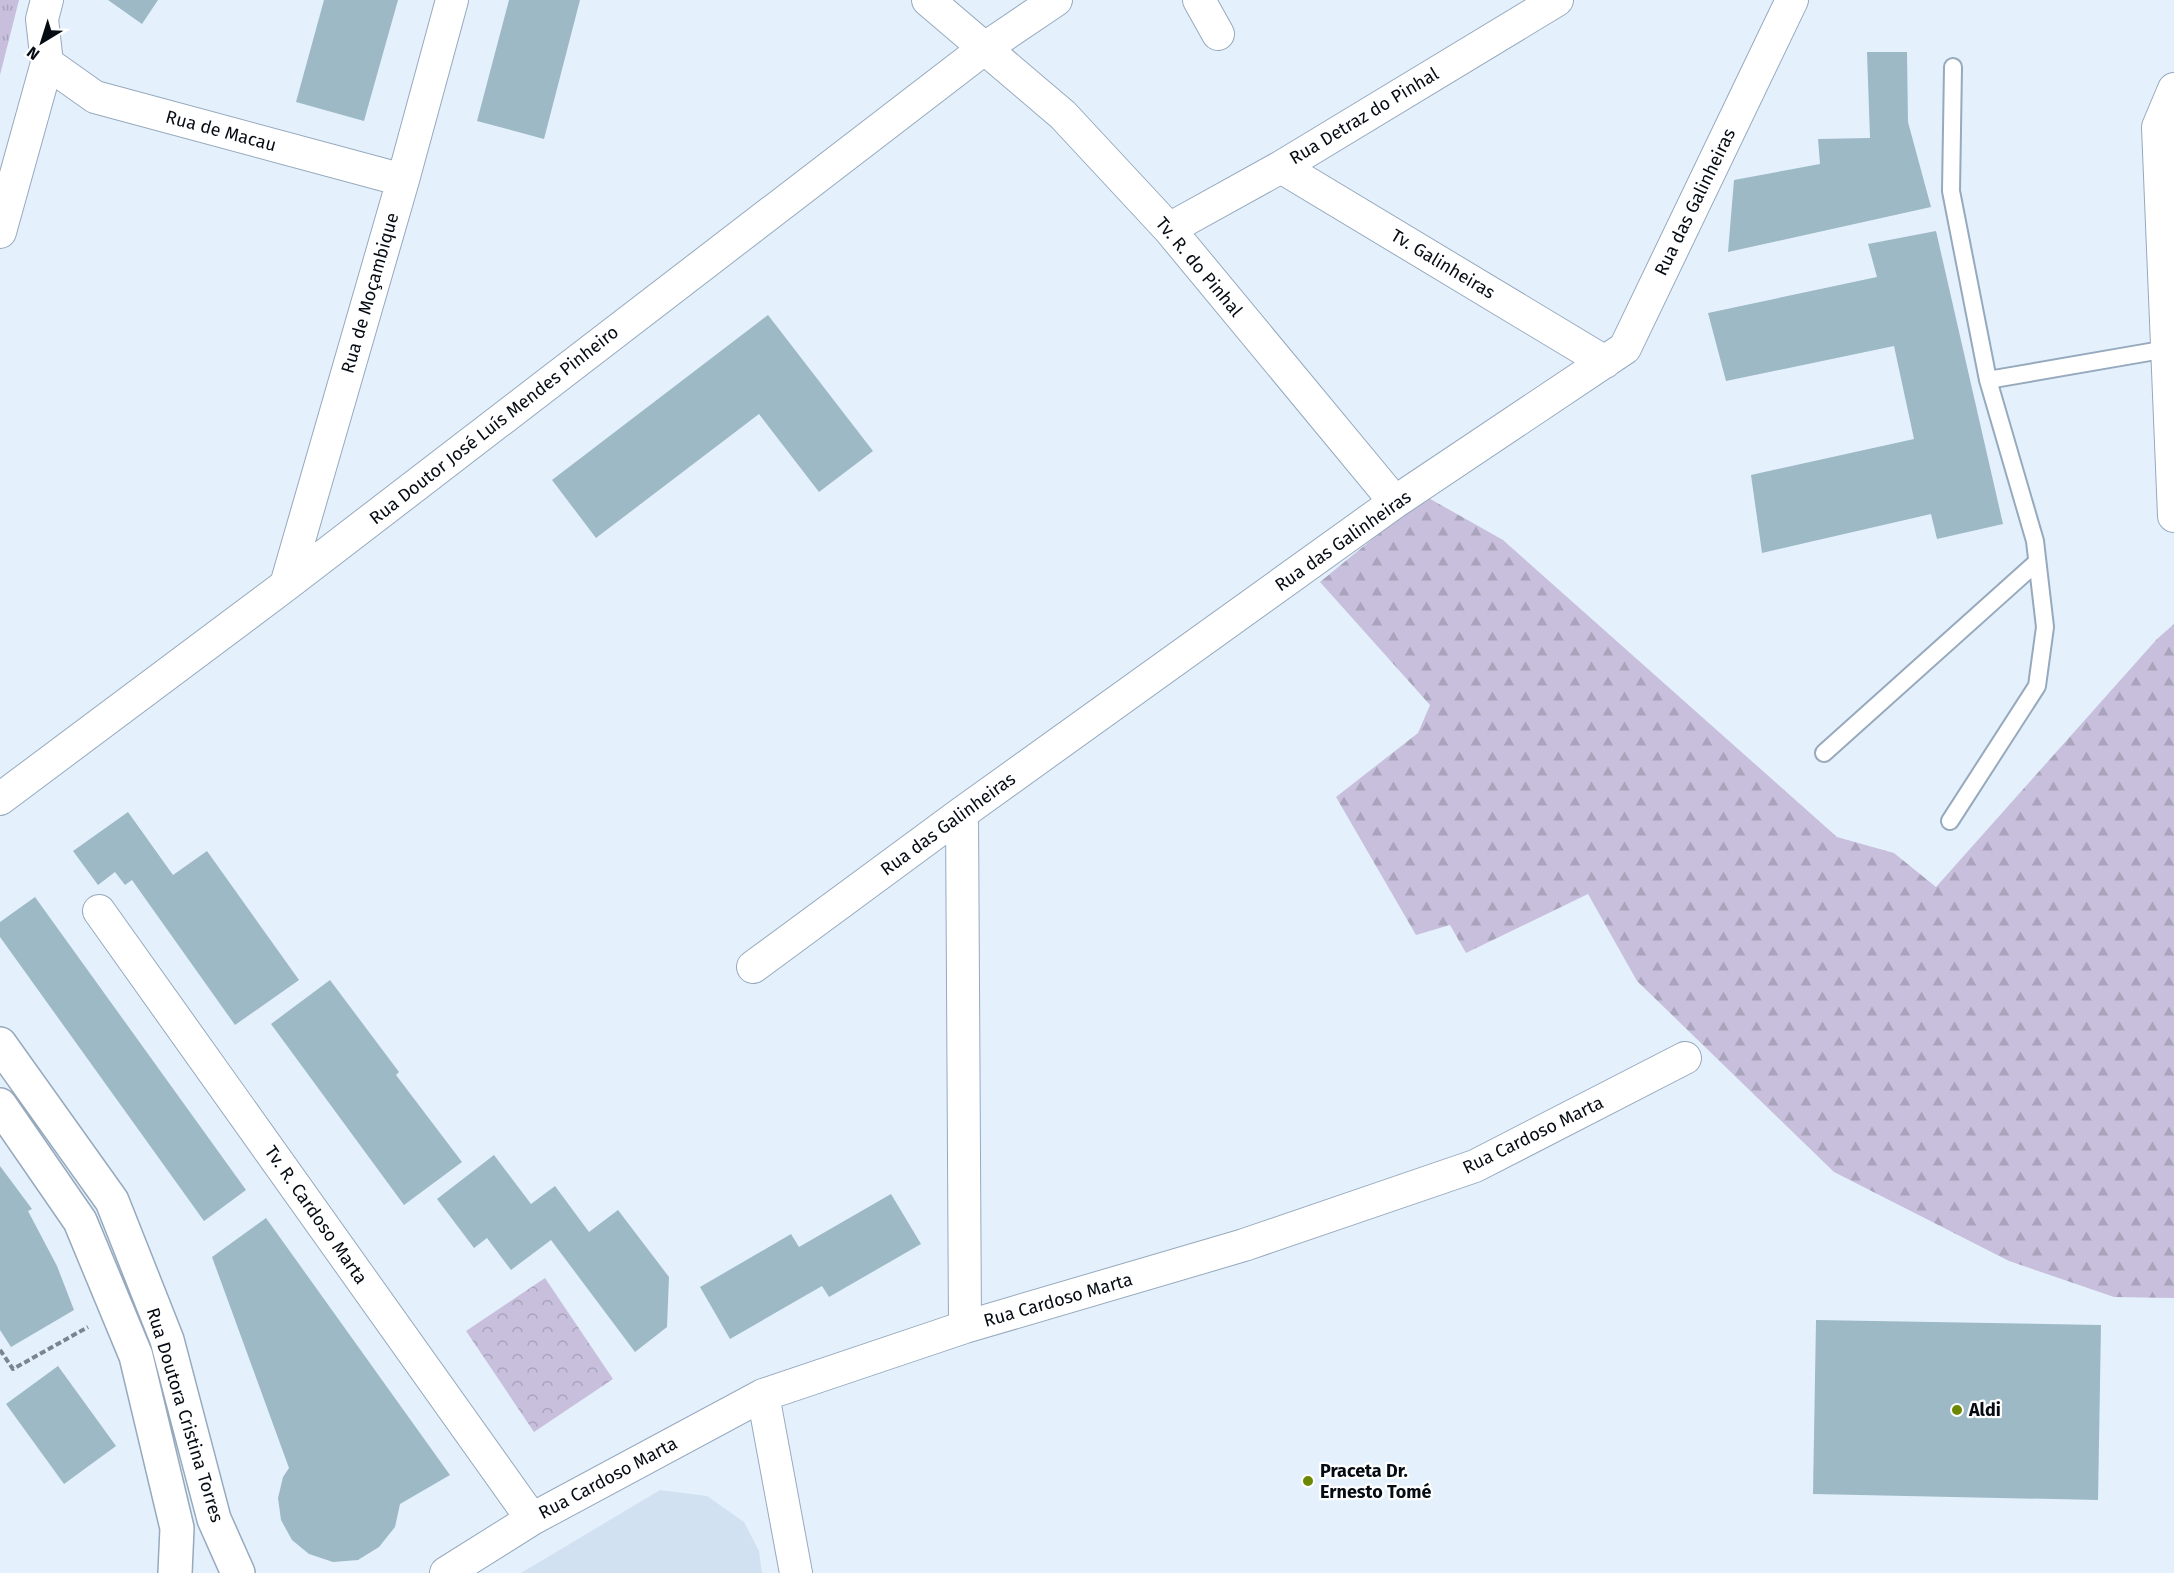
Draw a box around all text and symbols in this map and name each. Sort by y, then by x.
north arrow [12,12,72,72]
text: N [23,43,43,64]
street label: Rua Detraz do Pinhal [1285,63,1443,169]
street label: Rua de Macau [163,106,279,156]
street label: Rua das Galinheiras [1650,125,1740,279]
street label: Rua de Moçambique [337,210,403,376]
street label: Tv. R. do Pinhal [1151,213,1247,321]
street label: Tv. Galinheiras [1387,224,1499,304]
street label: Rua Doutor José Luís Mendes Pinheiro [365,321,623,529]
street label: Rua das Galinheiras [1271,486,1415,596]
street label: Rua das Galinheiras [876,768,1020,880]
street label: Rua Cardoso Marta [1459,1091,1607,1179]
street label: Tv. R. Cardoso Marta [260,1142,372,1288]
street label: Rua Cardoso Marta [981,1268,1135,1332]
street label: Rua Doutora Cristina Torres [142,1305,228,1525]
place label: Aldi [1968,1399,2001,1421]
marker: Aldi [1950,1403,1964,1417]
street label: Rua Cardoso Marta [535,1432,681,1524]
place label: Praceta Dr. Ernesto Tomé [1320,1460,1431,1503]
marker: Praceta Dr. Ernesto Tomé [1301,1474,1315,1488]

